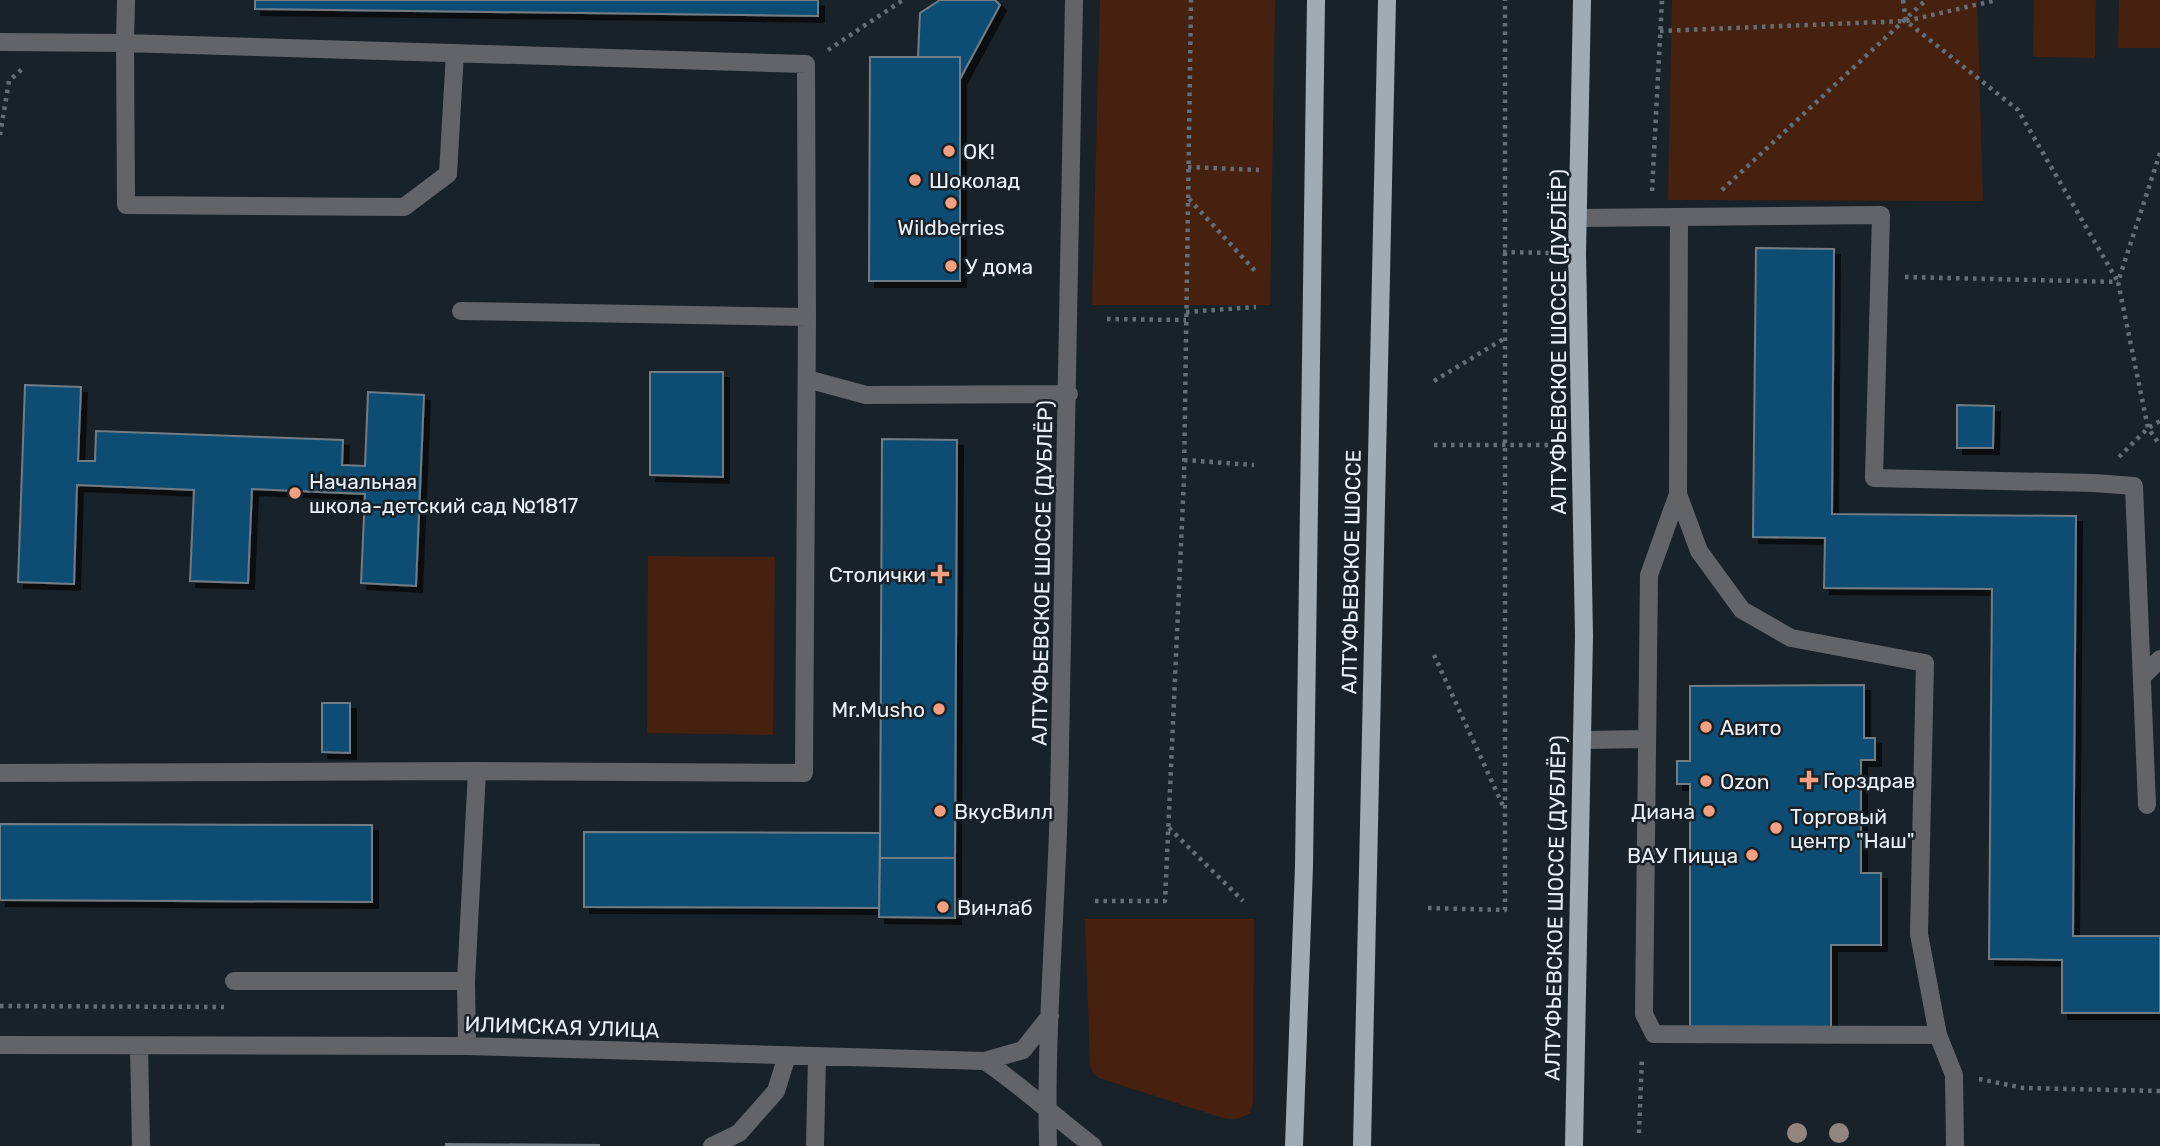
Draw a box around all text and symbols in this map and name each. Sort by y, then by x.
place label: OK! [963,139,995,164]
marker: OK! [941,143,957,159]
place label: Шоколад [929,168,1020,193]
street label: АЛТУФЬЕВСКОЕ ШОССЕ (ДУБЛЁР) [1546,169,1571,515]
marker: Шоколад [907,172,923,188]
marker: Wildberries [943,195,959,211]
place label: Wildberries [897,215,1005,240]
place label: У дома [965,254,1033,279]
marker: У дома [943,258,959,274]
street label: АЛТУФЬЕВСКОЕ ШОССЕ (ДУБЛЁР) [1026,400,1058,746]
street label: АЛТУФЬЕВСКОЕ ШОССЕ [1336,450,1366,694]
place label: Начальная школа-детский сад №1817 [309,469,578,518]
marker: Начальная школа-детский сад №1817 [287,485,303,501]
place label: Столички [829,562,926,587]
marker: Столички [932,566,948,582]
place label: Mr.Musho [831,697,925,722]
marker: Mr.Musho [931,701,947,717]
place label: Авито [1720,715,1781,740]
marker: Авито [1698,719,1714,735]
street label: АЛТУФЬЕВСКОЕ ШОССЕ (ДУБЛЁР) [1539,735,1571,1081]
place label: Горздрав [1823,768,1915,793]
place label: Ozon [1720,769,1770,794]
marker: Горздрав [1801,772,1817,788]
marker: Ozon [1698,773,1714,789]
place label: ВкусВилл [954,799,1053,824]
place label: Диана [1631,799,1695,824]
marker: ВкусВилл [932,803,948,819]
marker: Диана [1701,803,1717,819]
place label: Торговый центр "Наш" [1790,804,1915,853]
marker: Торговый центр "Наш" [1768,820,1784,836]
place label: ВАУ Пицца [1627,843,1738,868]
marker: ВАУ Пицца [1744,847,1760,863]
place label: Винлаб [957,895,1033,920]
marker: Винлаб [935,899,951,915]
street label: ИЛИМСКАЯ УЛИЦА [464,1011,660,1043]

